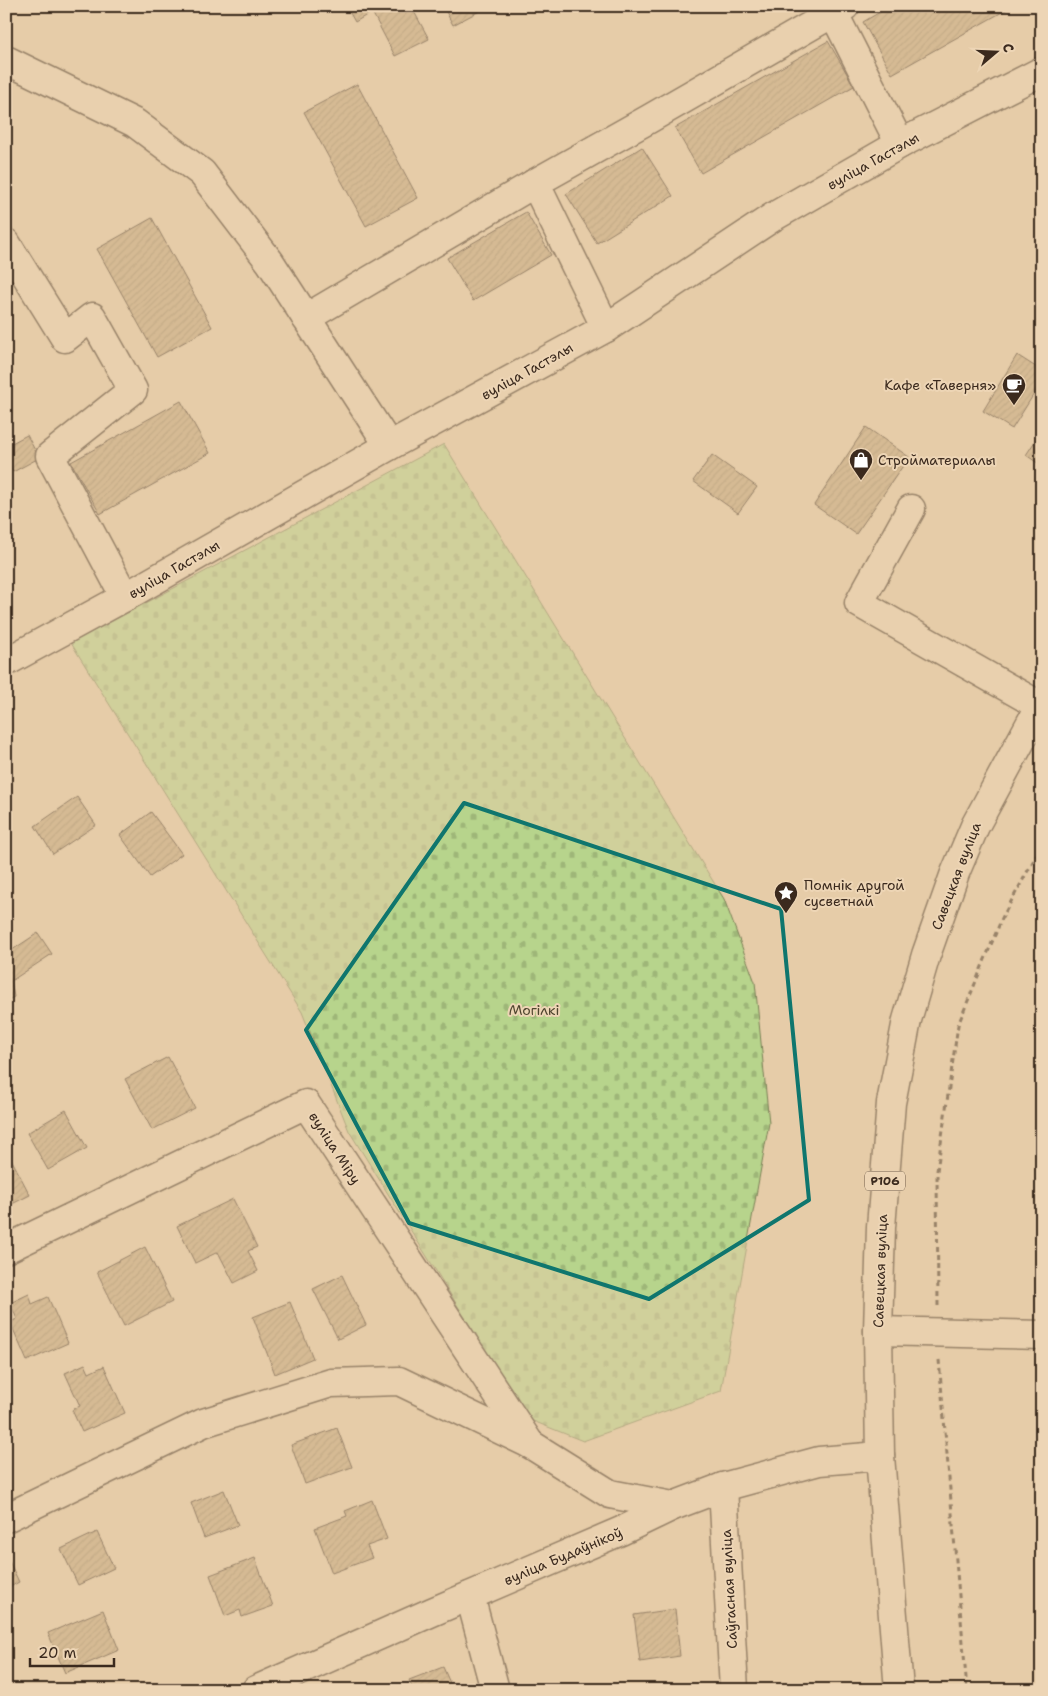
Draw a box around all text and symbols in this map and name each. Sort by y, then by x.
north arrow [970,28,1020,78]
text: С [998,41,1018,55]
street label: вуліца Гастэлы [824,128,922,194]
street label: вуліца Гастэлы [478,338,576,404]
cafe icon: Кафе «Таверня» [1001,372,1027,406]
place label: Кафе «Таверня» [884,376,996,394]
shop icon: Стройматериалы [848,447,874,481]
place label: Стройматериалы [878,451,996,469]
street label: вуліца Гастэлы [125,536,223,602]
street label: Савецкая вуліца [927,819,985,932]
place label: Помнік другой сусветнай [804,876,904,910]
place icon: Помнік другой сусветнай [773,880,799,914]
park label: Могілкі [509,1001,559,1019]
street label: вуліца Міру [305,1108,365,1188]
road number: Р106 [865,1172,905,1190]
street label: Савецкая вуліца [869,1214,891,1328]
street label: вуліца Будаўнікоў [501,1523,625,1589]
street label: Саўгасная вуліца [717,1529,741,1649]
scale bar [30,1636,114,1668]
text: 20 m [38,1643,77,1663]

